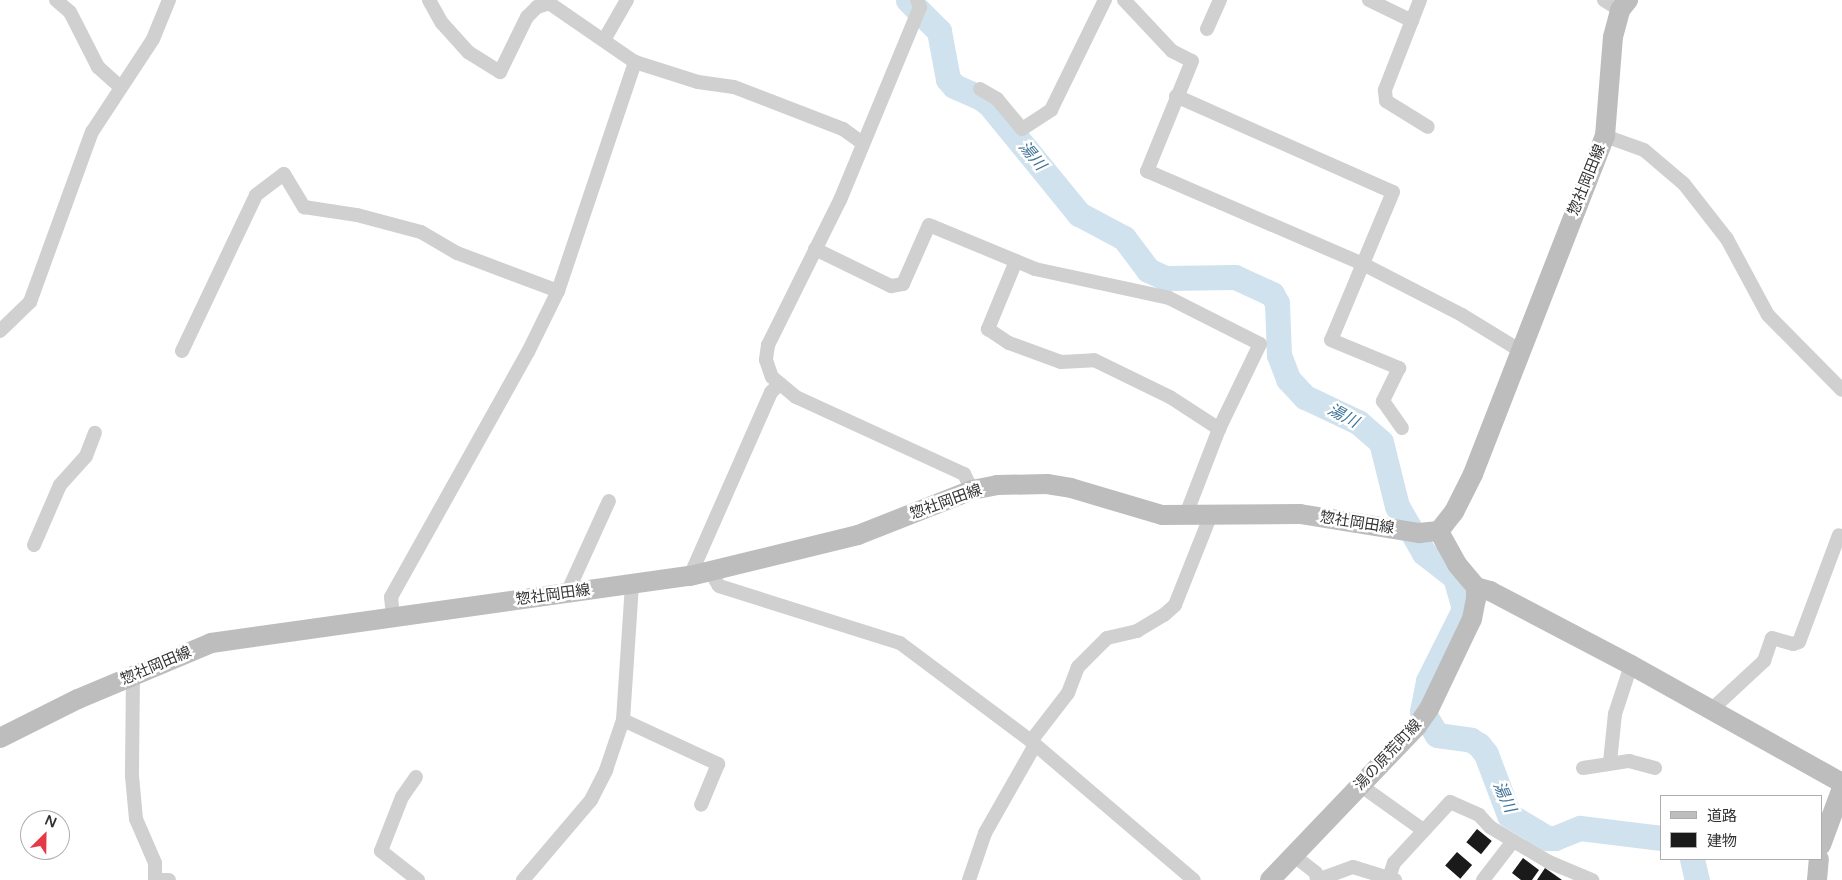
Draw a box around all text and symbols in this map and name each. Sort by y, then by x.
water label: 湯川 [1014,138,1050,174]
street label: 惣社岡田線 [1565,142,1609,218]
water label: 湯川 [1324,400,1362,432]
street label: 惣社岡田線 [908,481,984,523]
street label: 惣社岡田線 [1319,508,1395,538]
street label: 惣社岡田線 [515,581,591,609]
street label: 惣社岡田線 [118,643,194,689]
street label: 湯の原荒町線 [1351,716,1425,794]
water label: 湯川 [1489,778,1519,816]
legend [1660,795,1822,860]
text: 道路 [1707,807,1737,825]
north arrow [20,810,70,860]
text: N [42,812,59,832]
text: 建物 [1707,832,1737,850]

